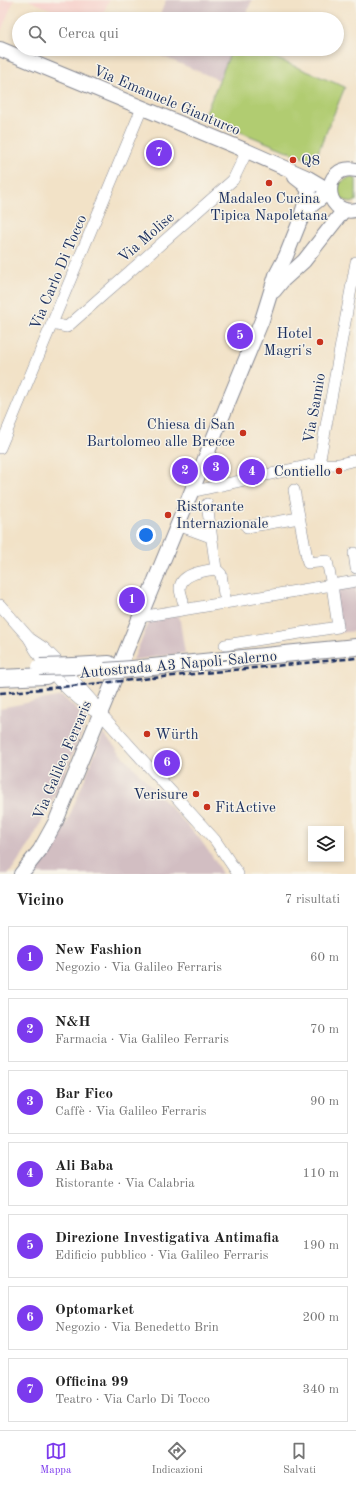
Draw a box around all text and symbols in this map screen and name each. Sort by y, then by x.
search box [12,12,344,56]
icon: search [26,23,48,45]
text: Cerca qui [58,27,119,42]
street label: Via Emanuele Gianturco [91,64,242,139]
pin: 7 [146,138,172,168]
place label: Q8 [301,154,320,169]
marker: Q8 [288,155,298,165]
marker: Madaleo Cucina Tipica Napoletana [264,178,274,188]
place label: Madaleo Cucina Tipica Napoletana [210,192,329,224]
street label: Via Molise [116,210,178,266]
street label: Via Carlo Di Tocco [28,213,90,332]
pin: 5 [227,321,253,351]
place label: Hotel Magri's [264,327,312,359]
marker: Hotel Magri's [315,337,325,347]
street label: Via Sannio [302,372,329,445]
place label: Chiesa di San Bartolomeo alle Brecce [86,418,235,450]
marker: Chiesa di San Bartolomeo alle Brecce [238,428,248,438]
pin: 3 [203,453,229,483]
pin: 2 [172,456,198,486]
pin: 4 [239,457,265,487]
place label: Contiello [274,465,331,480]
marker: Contiello [334,466,344,476]
place label: Ristorante Internazionale [176,500,268,532]
marker: Ristorante Internazionale [163,510,173,520]
your location [136,525,156,545]
pin: 1 [119,585,145,615]
street label: Autostrada A3 Napoli-Salerno [79,649,278,682]
street label: Via Galileo Ferraris [31,699,95,822]
place label: Würth [155,728,199,743]
marker: Würth [142,729,152,739]
pin: 6 [154,748,180,778]
place label: Verisure [133,788,188,803]
marker: Verisure [191,789,201,799]
place label: FitActive [215,801,276,816]
marker: FitActive [202,802,212,812]
map controls [308,826,344,862]
button: layers [308,826,344,862]
text: Vicino [16,892,64,909]
text: 7 risultati [285,893,340,906]
text: New Fashion [55,943,142,958]
text: 1 [26,951,34,964]
text: 60 m [310,951,339,964]
text: Negozio · Via Galileo Ferraris [55,961,222,974]
text: N&H [55,1015,91,1030]
text: 2 [26,1023,34,1036]
text: 70 m [310,1023,339,1036]
text: Farmacia · Via Galileo Ferraris [55,1033,229,1046]
text: Bar Fico [55,1087,113,1102]
text: 3 [26,1095,34,1108]
text: 90 m [310,1095,339,1108]
text: Caffè · Via Galileo Ferraris [55,1105,206,1118]
text: Ali Baba [55,1159,113,1174]
text: 4 [26,1167,34,1180]
text: 110 m [302,1167,339,1180]
text: Ristorante · Via Calabria [55,1177,195,1190]
text: Direzione Investigativa Antimafia [55,1231,279,1246]
text: 5 [26,1239,34,1252]
text: 190 m [302,1239,339,1252]
text: Edificio pubblico · Via Galileo Ferraris [55,1249,268,1262]
text: Optomarket [55,1303,134,1318]
text: 6 [26,1311,34,1324]
text: 200 m [302,1311,339,1324]
text: Negozio · Via Benedetto Brin [55,1321,219,1334]
text: Officina 99 [55,1375,128,1390]
text: 7 [26,1383,34,1396]
text: 340 m [302,1383,339,1396]
text: Teatro · Via Carlo Di Tocco [55,1393,210,1406]
tab: Mappa [40,1440,72,1478]
tab: Indicazioni [152,1440,203,1478]
tab: Salvati [283,1440,316,1478]

